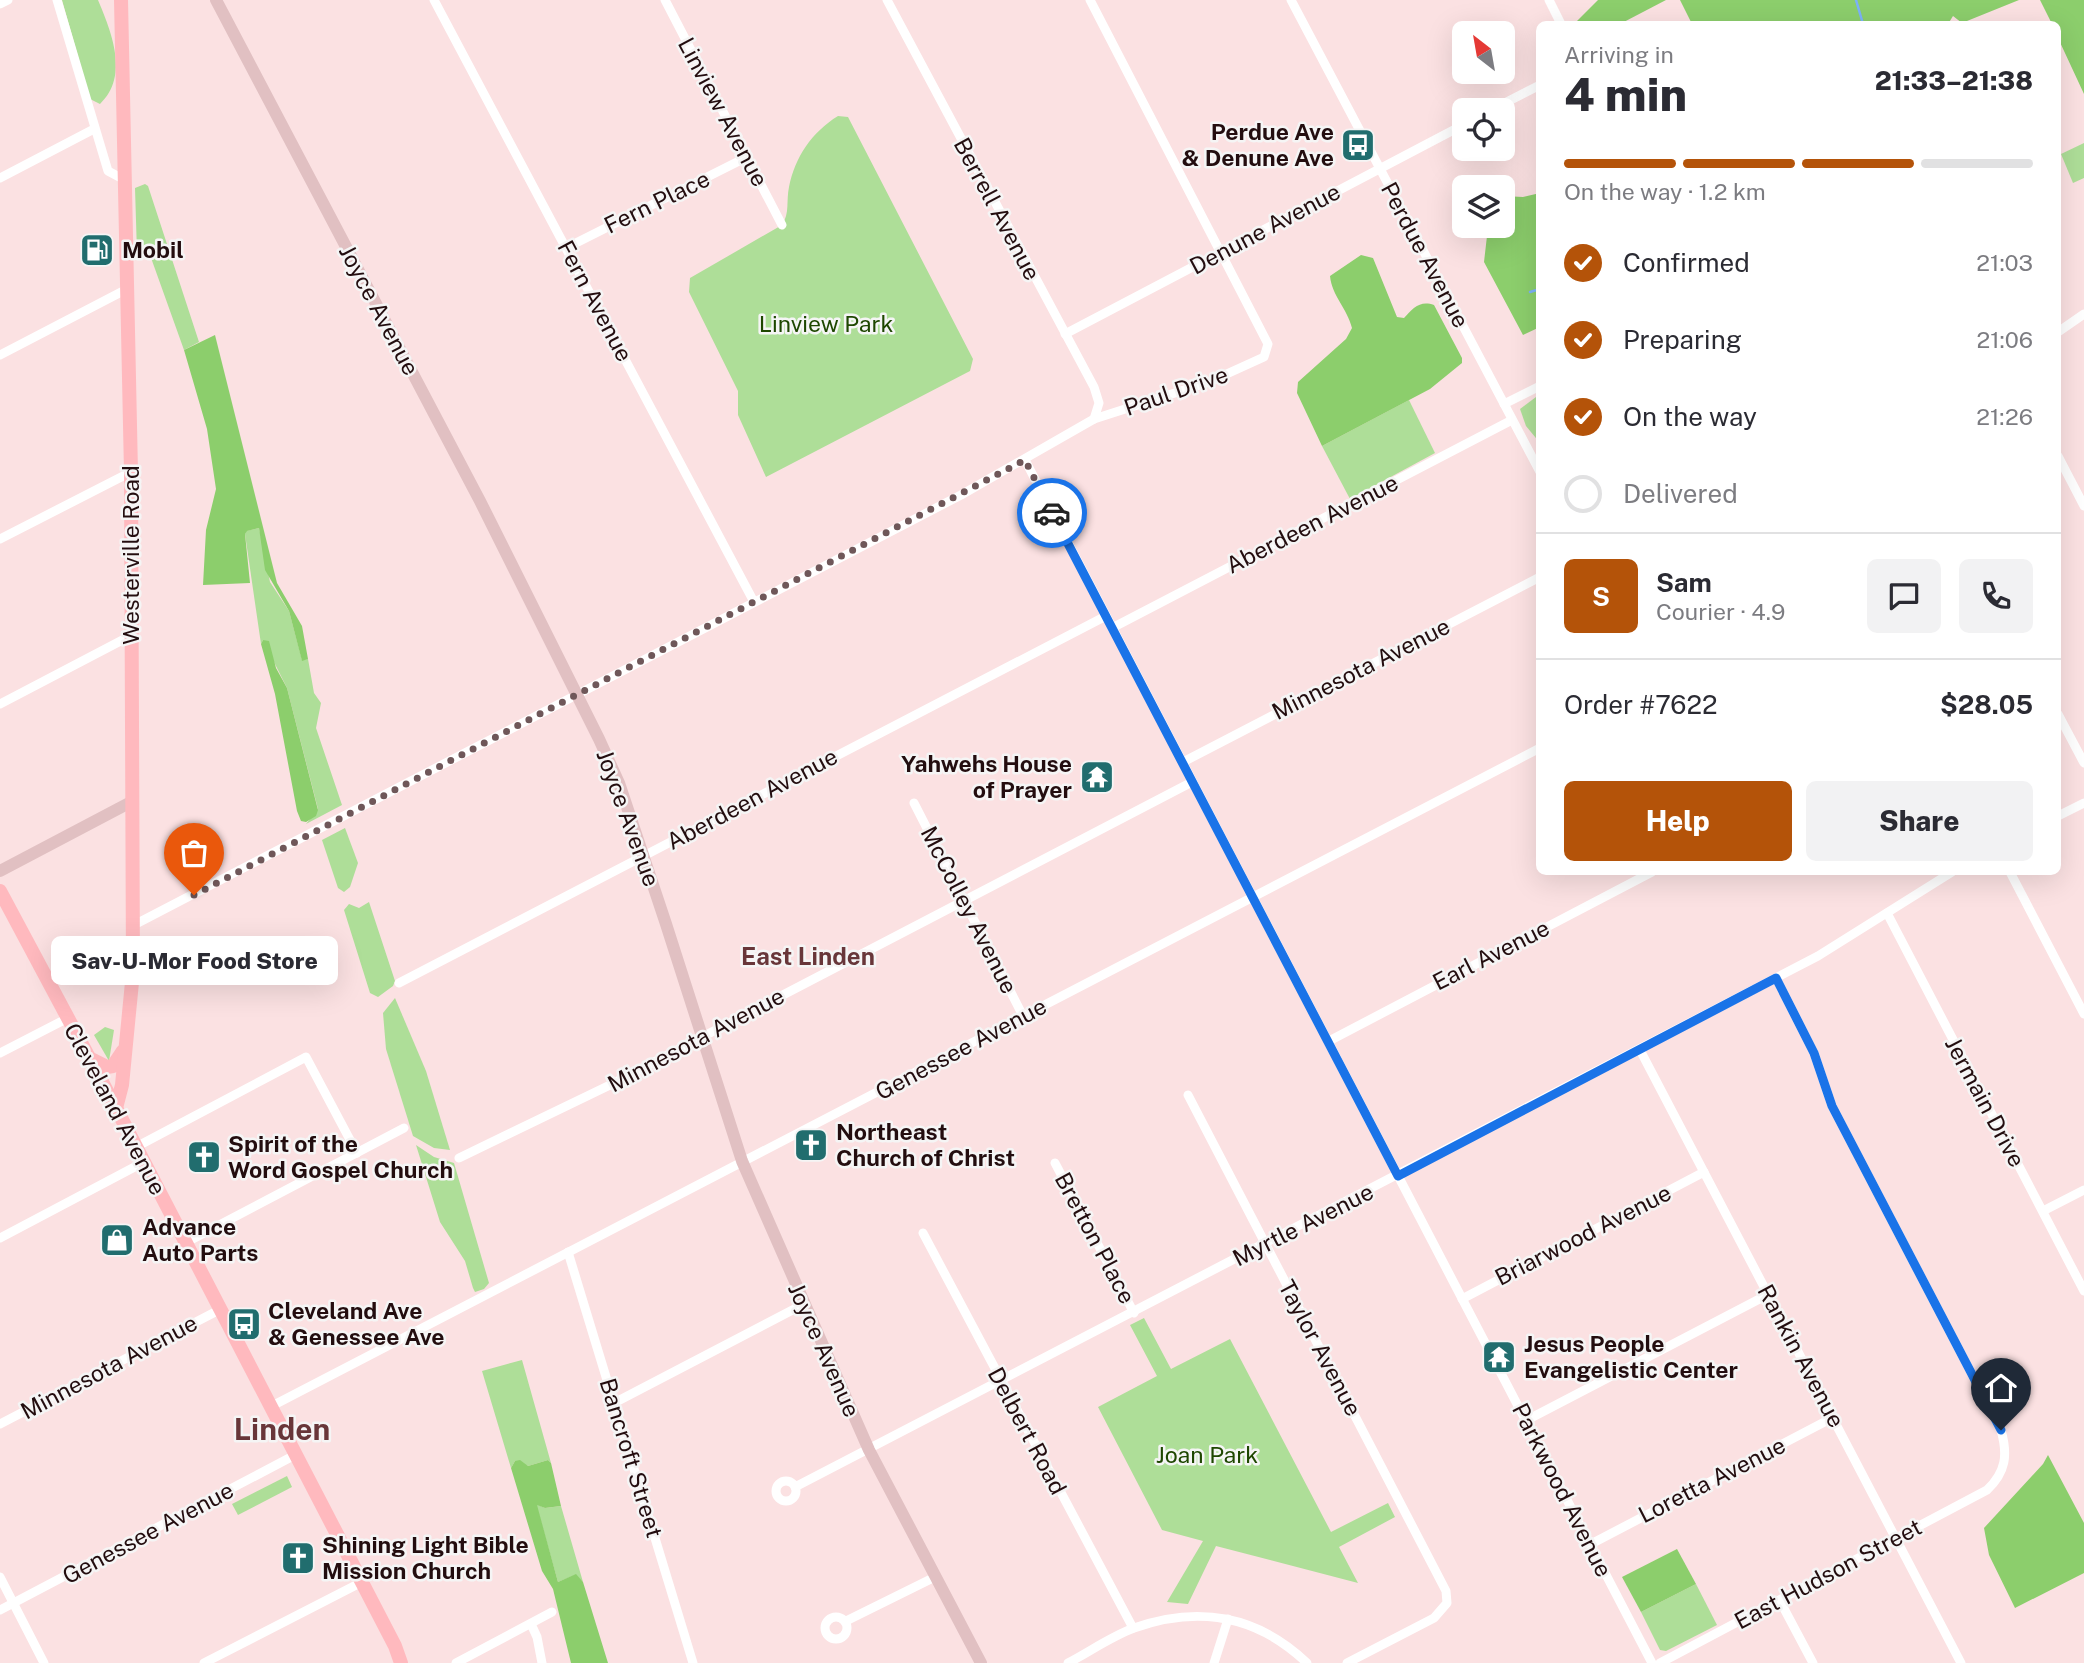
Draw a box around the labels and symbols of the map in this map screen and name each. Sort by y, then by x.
north arrow [1452,21,1516,84]
street label: Linview Avenue [673,33,774,191]
place label: Perdue Ave & Denune Ave [1182,118,1334,171]
bus stop icon: Perdue Ave & Denune Ave [1339,126,1377,164]
street label: Berrell Avenue [949,133,1046,285]
street label: Fern Place [600,164,714,239]
street label: Perdue Avenue [1376,177,1475,332]
street label: Denune Avenue [1185,178,1345,280]
fuel station icon: Mobil [78,231,116,269]
place label: Mobil [122,236,184,263]
street label: Fern Avenue [552,236,639,366]
street label: Joyce Avenue [334,240,425,380]
park label: Linview Park [759,310,893,337]
street label: Paul Drive [1120,360,1231,421]
street label: Westerville Road [117,465,144,645]
street label: Aberdeen Avenue [1221,469,1402,579]
courier [1017,478,1087,548]
street label: Minnesota Avenue [1267,612,1454,725]
street label: Aberdeen Avenue [662,742,842,855]
street label: Joyce Avenue [591,746,666,890]
place label: Yahwehs House of Prayer [901,750,1072,803]
temple icon: Yahwehs House of Prayer [1078,758,1116,796]
street label: McColley Avenue [916,822,1023,998]
pin [164,823,224,895]
street label: Earl Avenue [1428,914,1554,996]
callout: Sav-U-Mor Food Store [51,937,338,986]
district label: East Linden [741,942,875,970]
street label: Minnesota Avenue [603,982,789,1097]
street label: Genessee Avenue [871,992,1051,1105]
street label: Cleveland Avenue [59,1018,172,1199]
street label: Jermain Drive [1940,1032,2031,1171]
place label: Northeast Church of Christ [836,1118,1015,1171]
church icon: Northeast Church of Christ [792,1126,830,1164]
place label: Spirit of the Word Gospel Church [228,1130,453,1183]
church icon: Spirit of the Word Gospel Church [185,1138,223,1176]
street label: Bretton Place [1050,1168,1141,1308]
street label: Myrtle Avenue [1228,1178,1378,1272]
street label: Briarwood Avenue [1490,1178,1675,1291]
place label: Advance Auto Parts [142,1213,258,1266]
shop icon: Advance Auto Parts [98,1221,136,1259]
street label: Taylor Avenue [1273,1275,1368,1420]
street label: Joyce Avenue [783,1279,866,1421]
street label: Rankin Avenue [1752,1280,1850,1432]
place label: Cleveland Ave & Genessee Ave [268,1297,445,1350]
bus stop icon: Cleveland Ave & Genessee Ave [225,1305,263,1343]
street label: Minnesota Avenue [16,1309,202,1424]
place label: Jesus People Evangelistic Center [1524,1330,1738,1383]
temple icon: Jesus People Evangelistic Center [1480,1338,1518,1376]
pin [1971,1358,2031,1430]
street label: Delbert Road [983,1363,1072,1499]
street label: Bancroft Street [594,1375,669,1541]
street label: Parkwood Avenue [1507,1398,1618,1581]
district label: Linden [234,1411,330,1447]
street label: Loretta Avenue [1634,1431,1790,1528]
park label: Joan Park [1156,1441,1258,1468]
street label: Genessee Avenue [58,1476,238,1589]
street label: East Hudson Street [1730,1513,1926,1634]
place label: Shining Light Bible Mission Church [322,1531,529,1584]
church icon: Shining Light Bible Mission Church [279,1539,317,1577]

